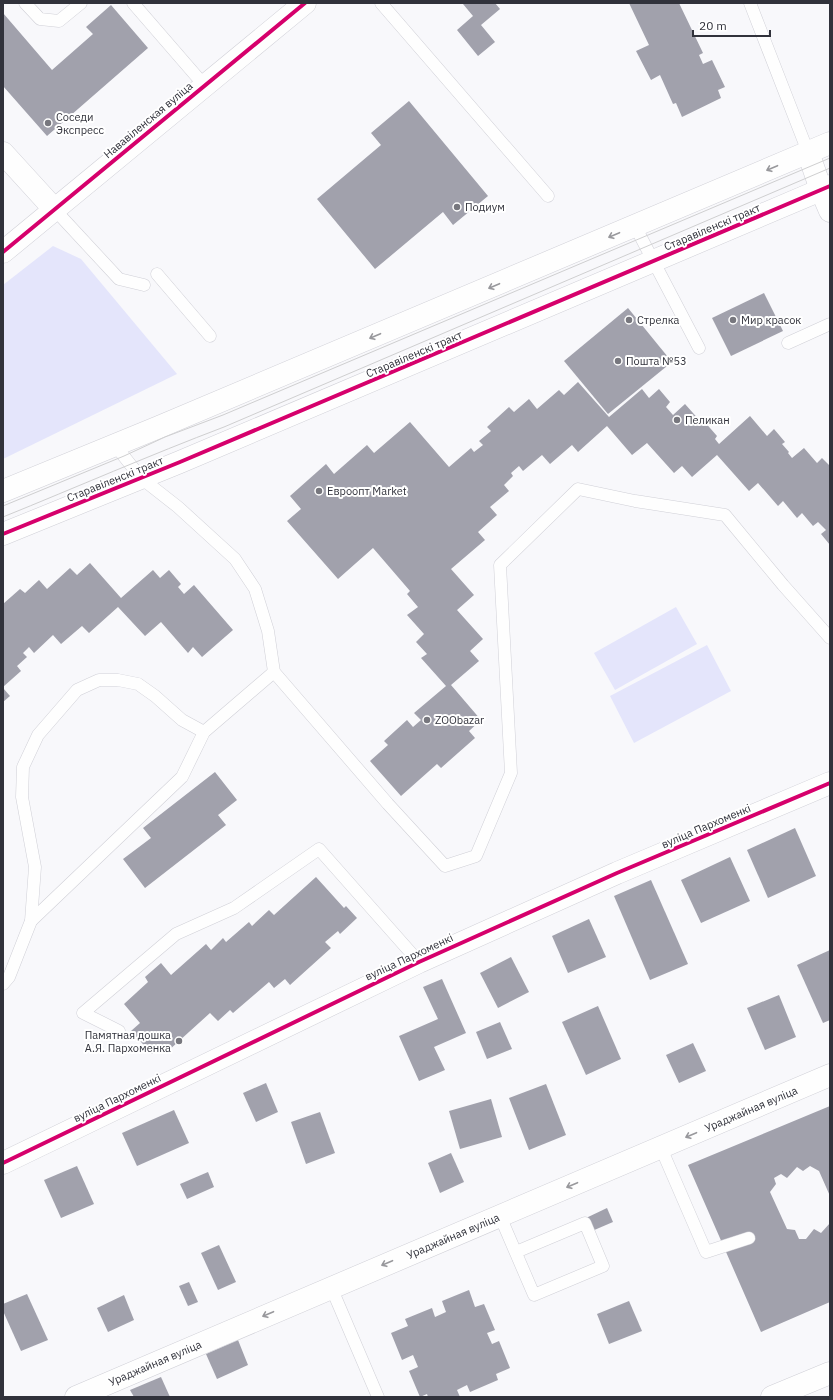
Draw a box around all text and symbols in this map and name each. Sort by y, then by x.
scale bar [693,12,770,38]
text: 20 m [699,18,727,33]
street label: Нававіленская вуліца [101,79,195,161]
place label: Соседи Экспресс [56,110,105,137]
marker: Соседи Экспресс [43,118,53,128]
one-way arrow [767,164,779,172]
place label: Подиум [465,200,505,214]
street label: Старавіленскі тракт [662,200,762,254]
marker: Подиум [452,202,462,212]
one-way arrow [609,232,621,239]
one-way arrow [489,282,501,290]
place label: Стрелка [637,313,680,327]
place label: Мир красок [741,313,801,327]
marker: Стрелка [624,315,634,325]
marker: Мир красок [728,315,738,325]
street label: Старавіленскі тракт [364,327,464,381]
one-way arrow [369,333,381,340]
place label: Пошта №53 [626,354,687,368]
marker: Пошта №53 [613,356,623,366]
place label: Пеликан [685,413,730,427]
marker: Пеликан [672,415,682,425]
street label: Старавіленскі тракт [65,453,165,505]
place label: Евроопт Market [327,484,407,498]
marker: Евроопт Market [314,486,324,496]
place label: ZOObazar [435,713,484,727]
marker: ZOObazar [422,715,432,725]
street label: вуліца Пархоменкі [659,801,753,851]
street label: вуліца Пархоменкі [363,930,455,984]
place label: Памятная дошка А.Я. Пархоменка [85,1028,171,1055]
marker: Памятная дошка А.Я. Пархоменка [174,1036,184,1046]
street label: вуліца Пархоменкі [71,1071,163,1125]
street label: Ураджайная вуліца [702,1083,800,1135]
one-way arrow [686,1131,698,1139]
one-way arrow [566,1182,578,1190]
street label: Ураджайная вуліца [404,1210,502,1262]
one-way arrow [382,1260,394,1268]
one-way arrow [262,1311,274,1319]
street label: Ураджайная вуліца [106,1337,204,1389]

